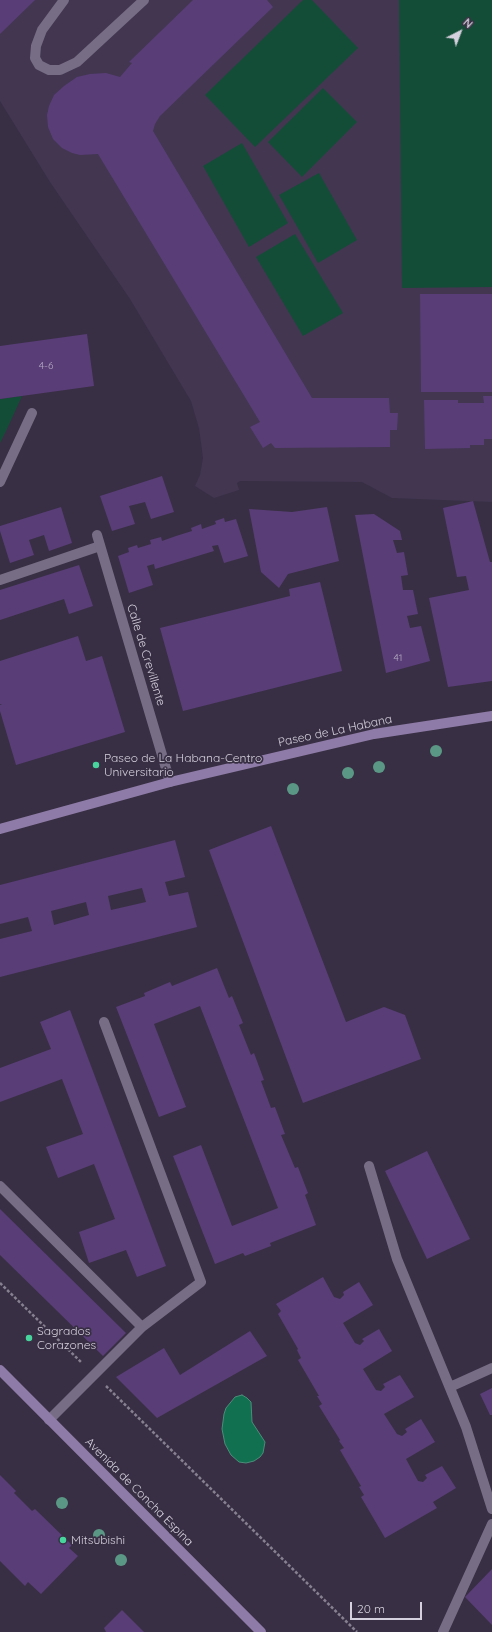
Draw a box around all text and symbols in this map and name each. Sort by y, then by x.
north arrow [440,12,480,52]
text: N [460,15,476,31]
house number: 4-6 [39,360,53,372]
street label: Calle de Crevillente [124,602,168,708]
house number: 41 [394,652,402,664]
street label: Paseo de La Habana [277,712,393,750]
place label: Paseo de La Habana-Centro Universitario [104,751,262,779]
marker: Paseo de La Habana-Centro Universitario [91,760,101,770]
place label: Sagrados Corazones [37,1324,96,1352]
marker: Sagrados Corazones [24,1333,34,1343]
street label: Avenida de Concha Espina [82,1435,196,1549]
place label: Mitsubishi [71,1533,125,1547]
marker: Mitsubishi [58,1535,68,1545]
scale bar [352,1594,424,1620]
text: 20 m [357,1601,385,1616]

